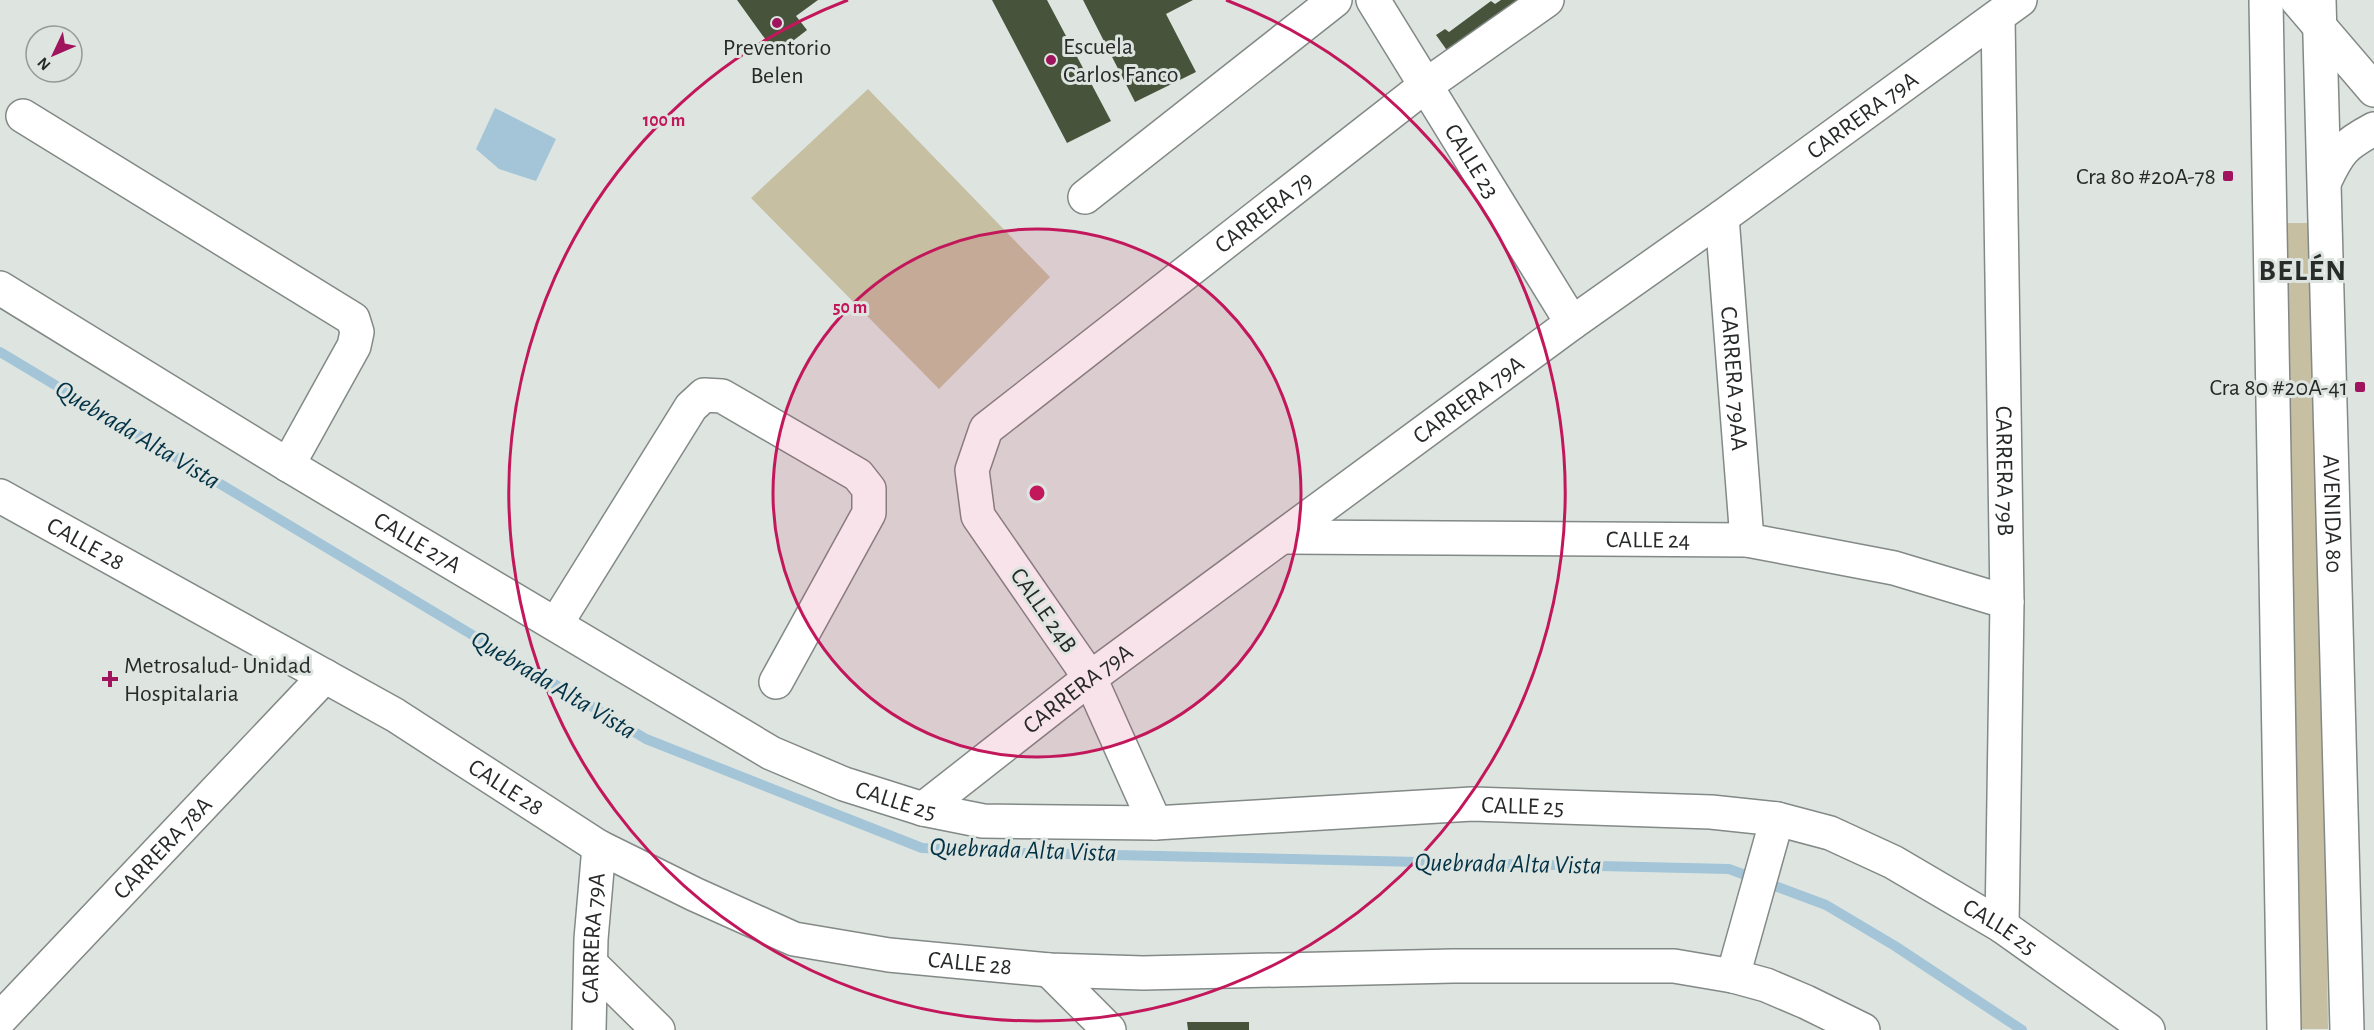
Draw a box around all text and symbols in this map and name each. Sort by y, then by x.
marker: Preventorio Belen [770,16,784,30]
north arrow [24,24,84,84]
place label: Escuela Carlos Fanco [1063,35,1179,87]
place label: Preventorio Belen [723,36,831,88]
marker: Escuela Carlos Fanco [1044,53,1058,67]
text: N [34,54,54,73]
street label: CARRERA 79A [1803,67,1923,164]
text: 100 m [643,112,685,130]
street label: CALLE 23 [1439,120,1503,203]
place label: Cra 80 #20A-78 [2076,165,2216,189]
street label: CARRERA 79 [1211,167,1318,258]
marker: Cra 80 #20A-78 [2221,169,2235,183]
district label: BELÉN [2258,253,2348,286]
text: 50 m [833,299,867,317]
street label: CARRERA 79AA [1716,305,1751,452]
street label: CARRERA 79A [1409,352,1529,449]
water label: Quebrada Alta Vista [51,376,224,494]
place label: Cra 80 #20A-41 [2210,376,2348,400]
marker: Cra 80 #20A-41 [2353,380,2367,394]
street label: CARRERA 79B [1991,406,2017,536]
street label: AVENIDA 80 [2318,454,2346,573]
centre of rings [1027,483,1047,503]
street label: CALLE 27A [369,508,465,578]
street label: CALLE 28 [43,513,128,575]
street label: CALLE 24 [1606,528,1690,553]
street label: CALLE 24B [1005,564,1081,657]
water label: Quebrada Alta Vista [467,626,640,744]
street label: CARRERA 79A [1019,640,1137,739]
place label: Metrosalud- Unidad Hospitalaria [124,654,311,706]
marker: Metrosalud- Unidad Hospitalaria [101,670,119,688]
street label: CALLE 28 [464,755,547,821]
street label: CALLE 25 [852,777,938,824]
street label: CARRERA 78A [109,792,217,904]
street label: CALLE 25 [1481,793,1564,820]
water label: Quebrada Alta Vista [929,834,1117,866]
water label: Quebrada Alta Vista [1414,849,1602,879]
street label: CARRERA 79A [579,872,610,1004]
street label: CALLE 25 [1958,895,2041,960]
street label: CALLE 28 [927,948,1013,979]

